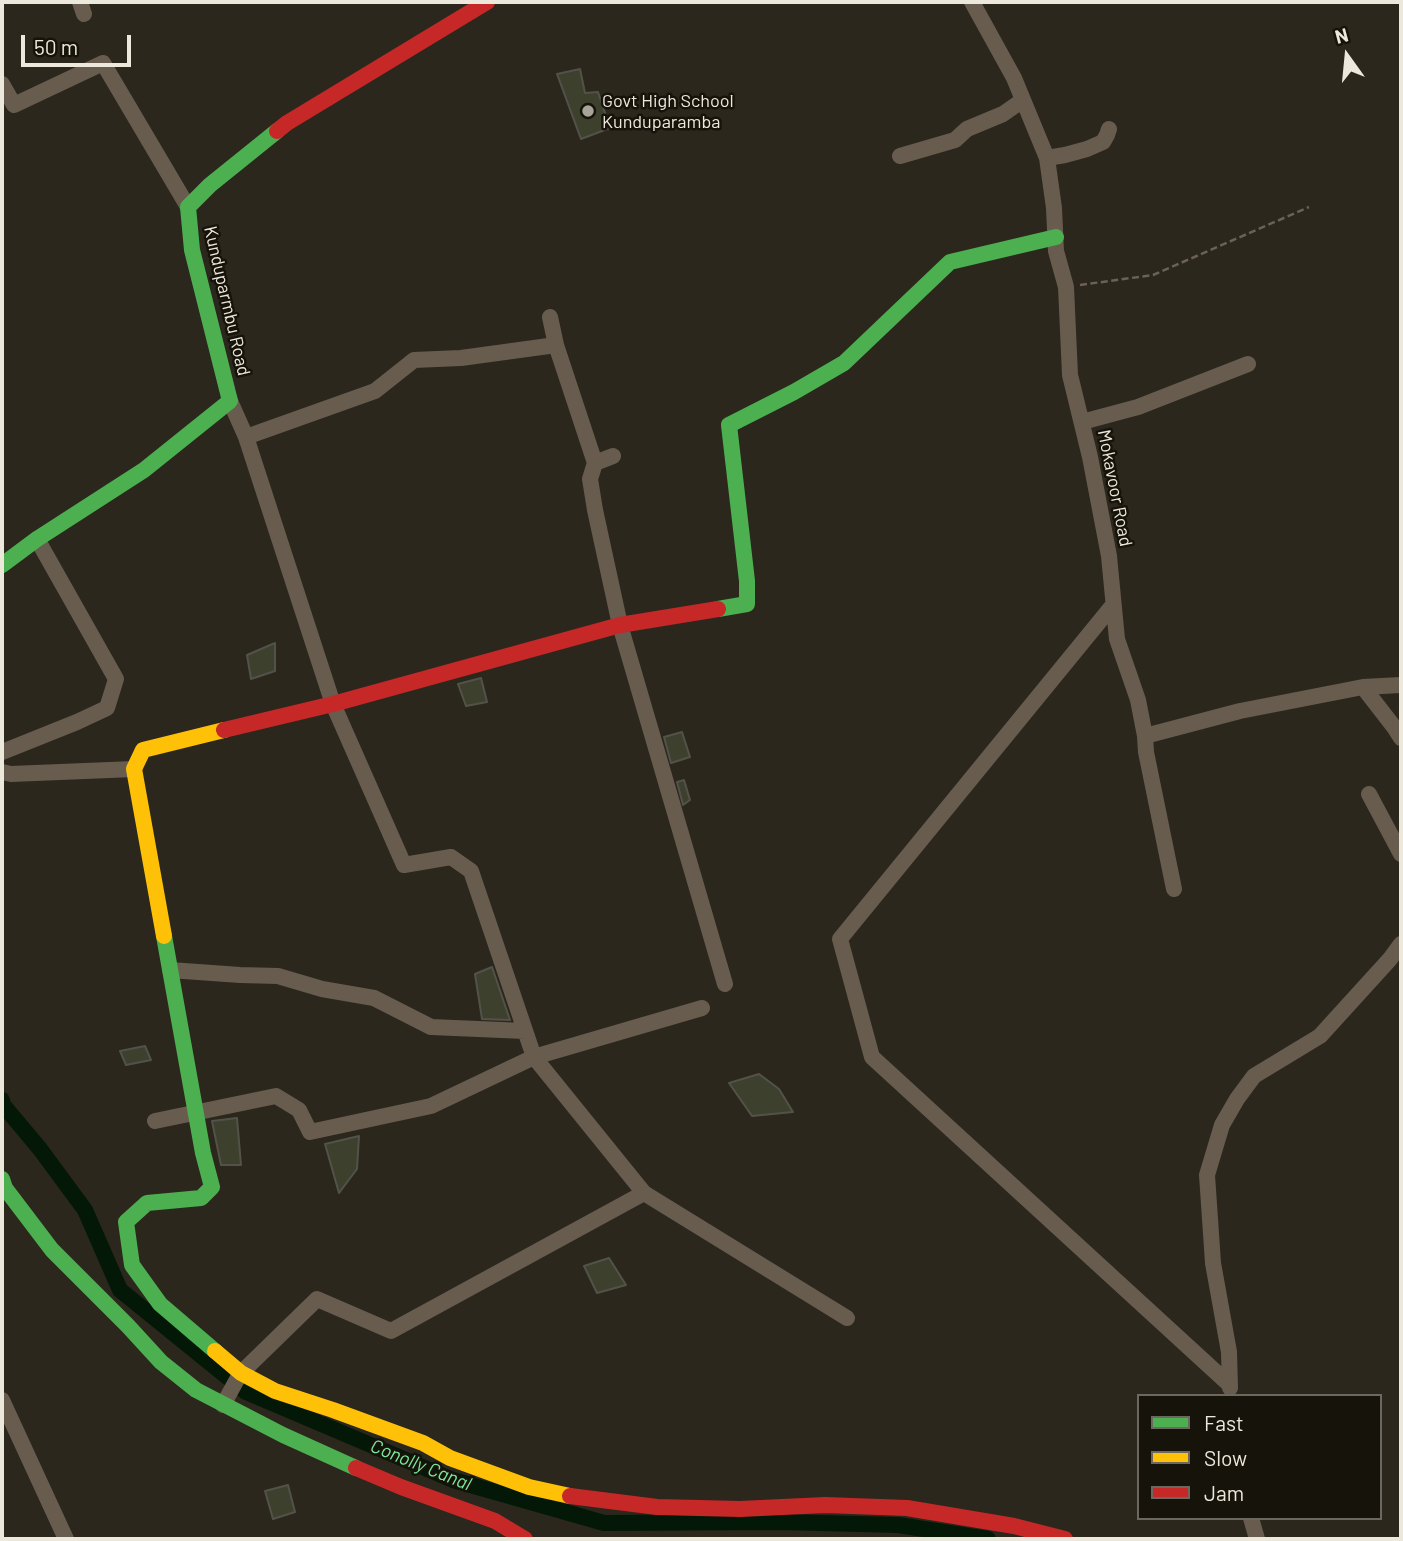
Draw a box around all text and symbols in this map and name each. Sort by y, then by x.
scale bar [24,21,135,65]
north arrow [1312,21,1382,91]
text: N [1332,22,1351,48]
text: 50 m [34,34,78,59]
place label: Govt High School Kunduparamba [602,90,734,132]
marker: Govt High School Kunduparamba [580,103,596,119]
street label: Kunduparmbu Road [199,224,255,378]
street label: Mokavoor Road [1093,428,1137,548]
legend [1137,1394,1382,1520]
text: Fast [1204,1410,1244,1435]
water label: Conolly Canal [367,1434,475,1496]
text: Slow [1204,1445,1247,1470]
text: Jam [1204,1480,1244,1505]

